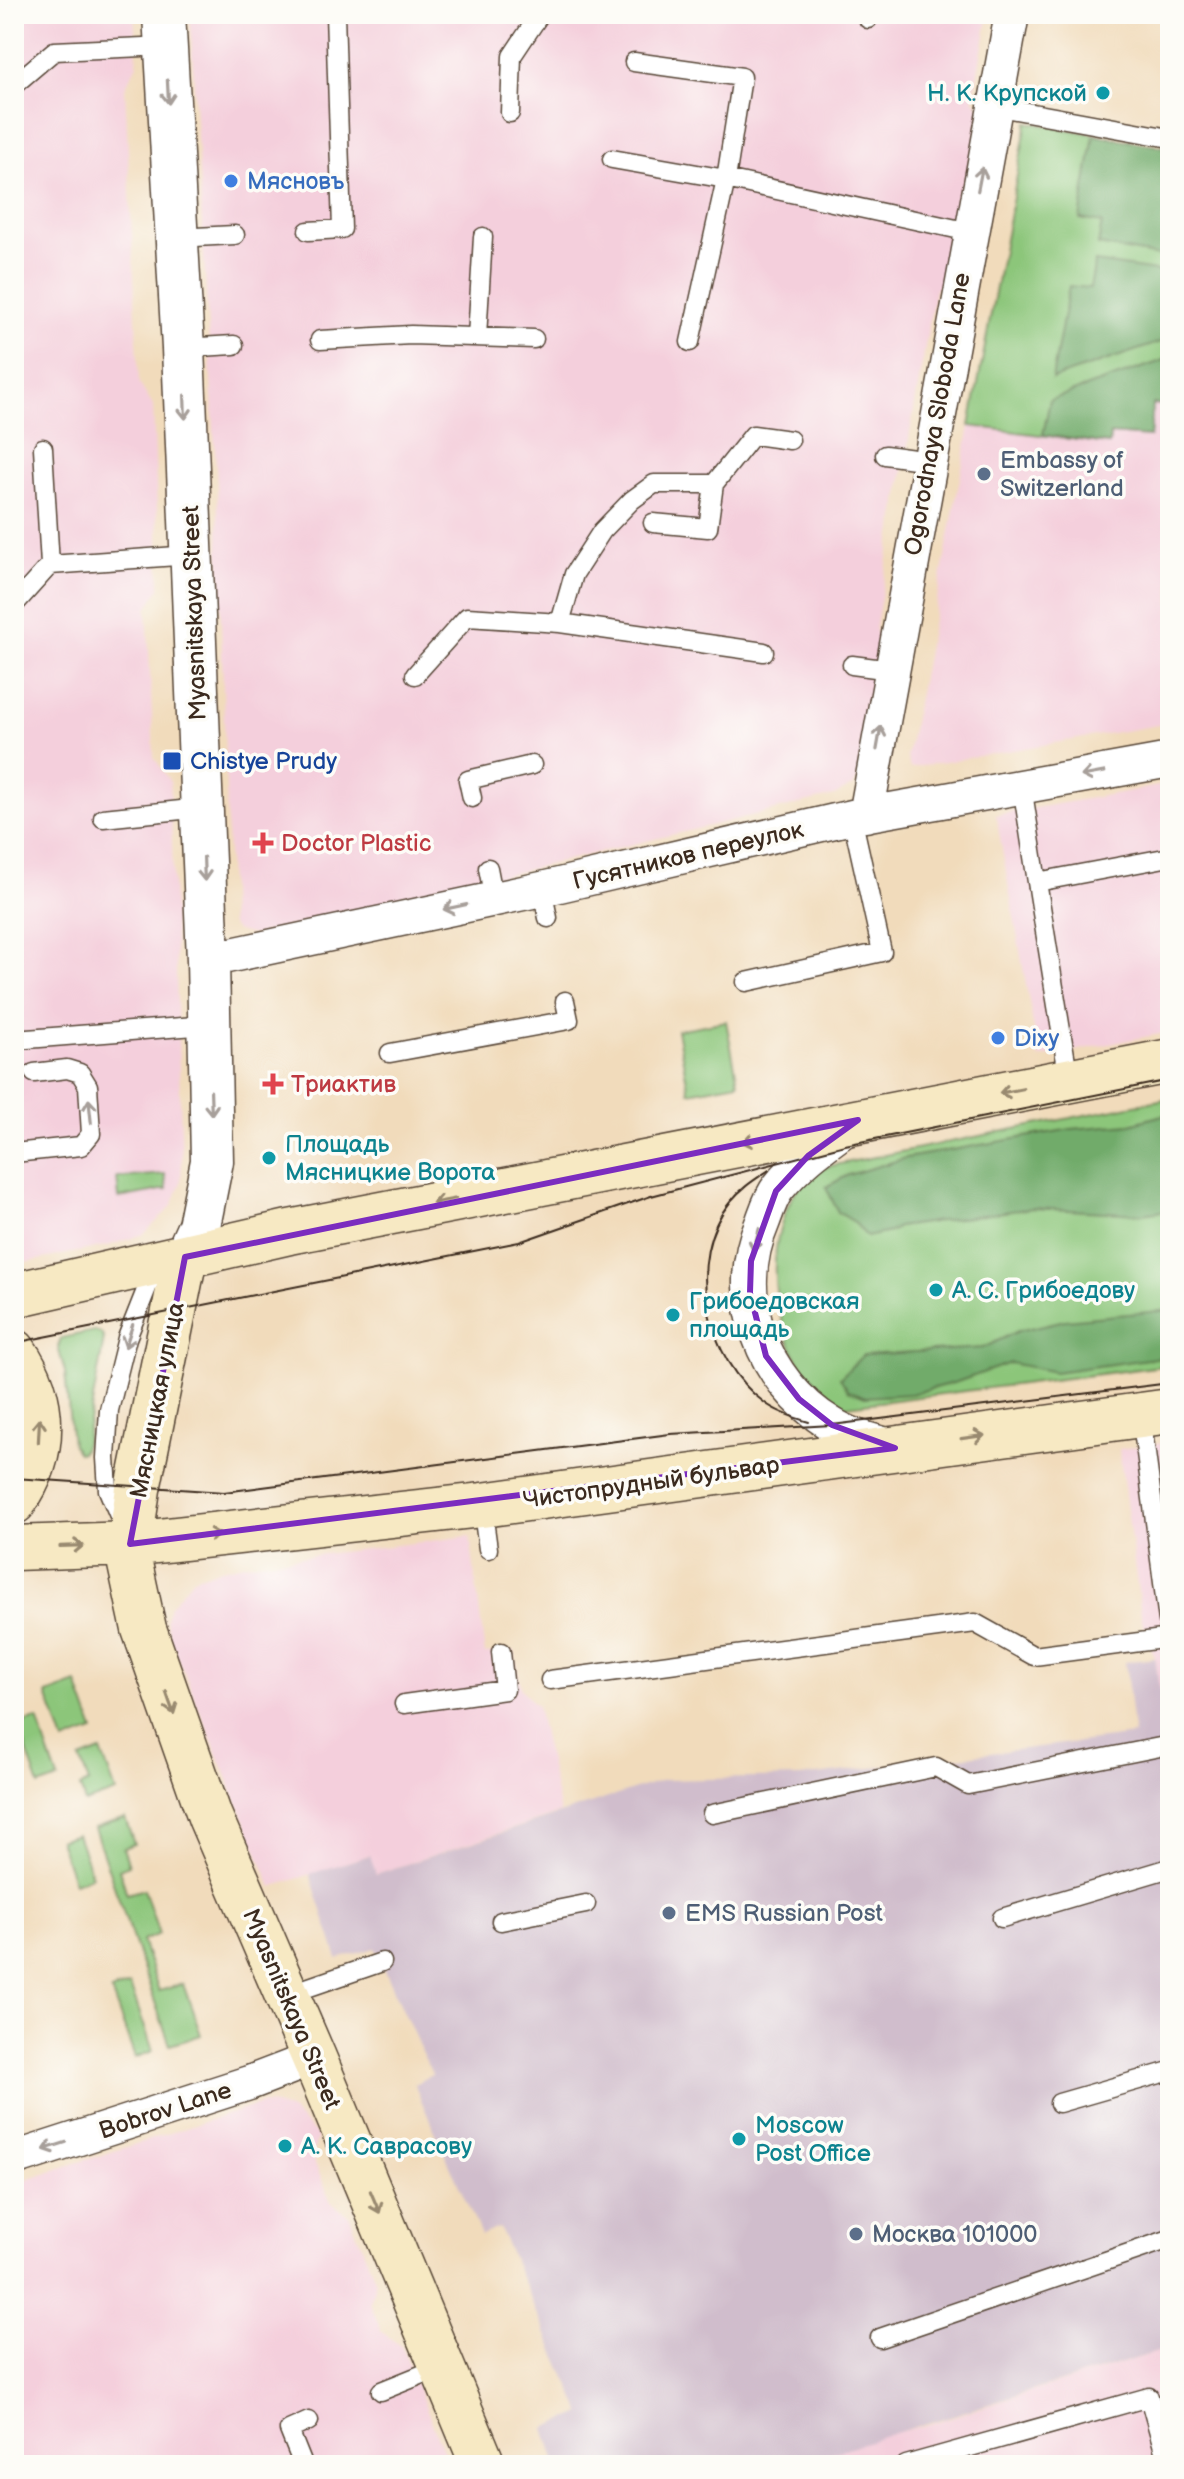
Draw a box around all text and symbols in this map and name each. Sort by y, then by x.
one-way arrow [161,78,176,105]
place label: Н. К. Крупской [927,79,1087,108]
marker: Н. К. Крупской [1094,84,1112,102]
place label: Мясновъ [247,167,345,196]
one-way arrow [974,167,989,192]
marker: Мясновъ [222,172,240,190]
street label: Ogorodnaya Sloboda Lane [898,270,977,558]
one-way arrow [178,393,193,420]
place label: Embassy of Switzerland [1000,446,1124,503]
marker: Embassy of Switzerland [975,465,993,483]
street label: Myasnitskaya Street [176,504,213,721]
one-way arrow [872,726,887,751]
place label: Chistye Prudy [190,747,337,776]
marker: Chistye Prudy [161,750,183,772]
one-way arrow [1081,767,1106,782]
street label: Гусятников переулок [570,815,806,896]
place label: Doctor Plastic [281,829,431,858]
marker: Doctor Plastic [252,832,274,854]
one-way arrow [196,855,211,882]
one-way arrow [443,900,468,915]
place label: Dixy [1014,1024,1060,1053]
marker: Dixy [989,1029,1007,1047]
place label: Триактив [291,1070,396,1099]
marker: Триактив [262,1073,284,1095]
one-way arrow [999,1084,1024,1099]
one-way arrow [203,1089,218,1116]
one-way arrow [83,1098,98,1125]
place label: Площадь Мясницкие Ворота [285,1130,496,1187]
one-way arrow [741,1134,767,1149]
marker: Площадь Мясницкие Ворота [260,1149,278,1167]
one-way arrow [431,1195,457,1210]
one-way arrow [748,1227,763,1253]
place label: А. С. Грибоедову [951,1276,1135,1305]
marker: А. С. Грибоедову [927,1281,945,1299]
place label: Грибоедовская площадь [689,1287,860,1344]
street label: Мясницкая улица [124,1300,191,1501]
marker: Грибоедовская площадь [664,1306,682,1324]
one-way arrow [121,1322,136,1348]
one-way arrow [32,1417,47,1444]
one-way arrow [959,1429,985,1444]
street label: Чистопрудный бульвар [521,1450,782,1515]
one-way arrow [194,1528,221,1543]
one-way arrow [58,1538,85,1553]
one-way arrow [163,1690,178,1715]
place label: EMS Russian Post [685,1899,884,1928]
street label: Myasnitskaya Street [236,1904,347,2114]
marker: EMS Russian Post [660,1904,678,1922]
street label: Bobrov Lane [95,2075,235,2146]
place label: Moscow Post Office [755,2111,871,2168]
marker: Moscow Post Office [730,2130,748,2148]
place label: А. К. Саврасову [300,2132,472,2161]
marker: А. К. Саврасову [276,2137,294,2155]
one-way arrow [42,2139,67,2154]
one-way arrow [368,2190,383,2214]
place label: Москва 101000 [872,2220,1037,2249]
marker: Москва 101000 [847,2225,865,2243]

